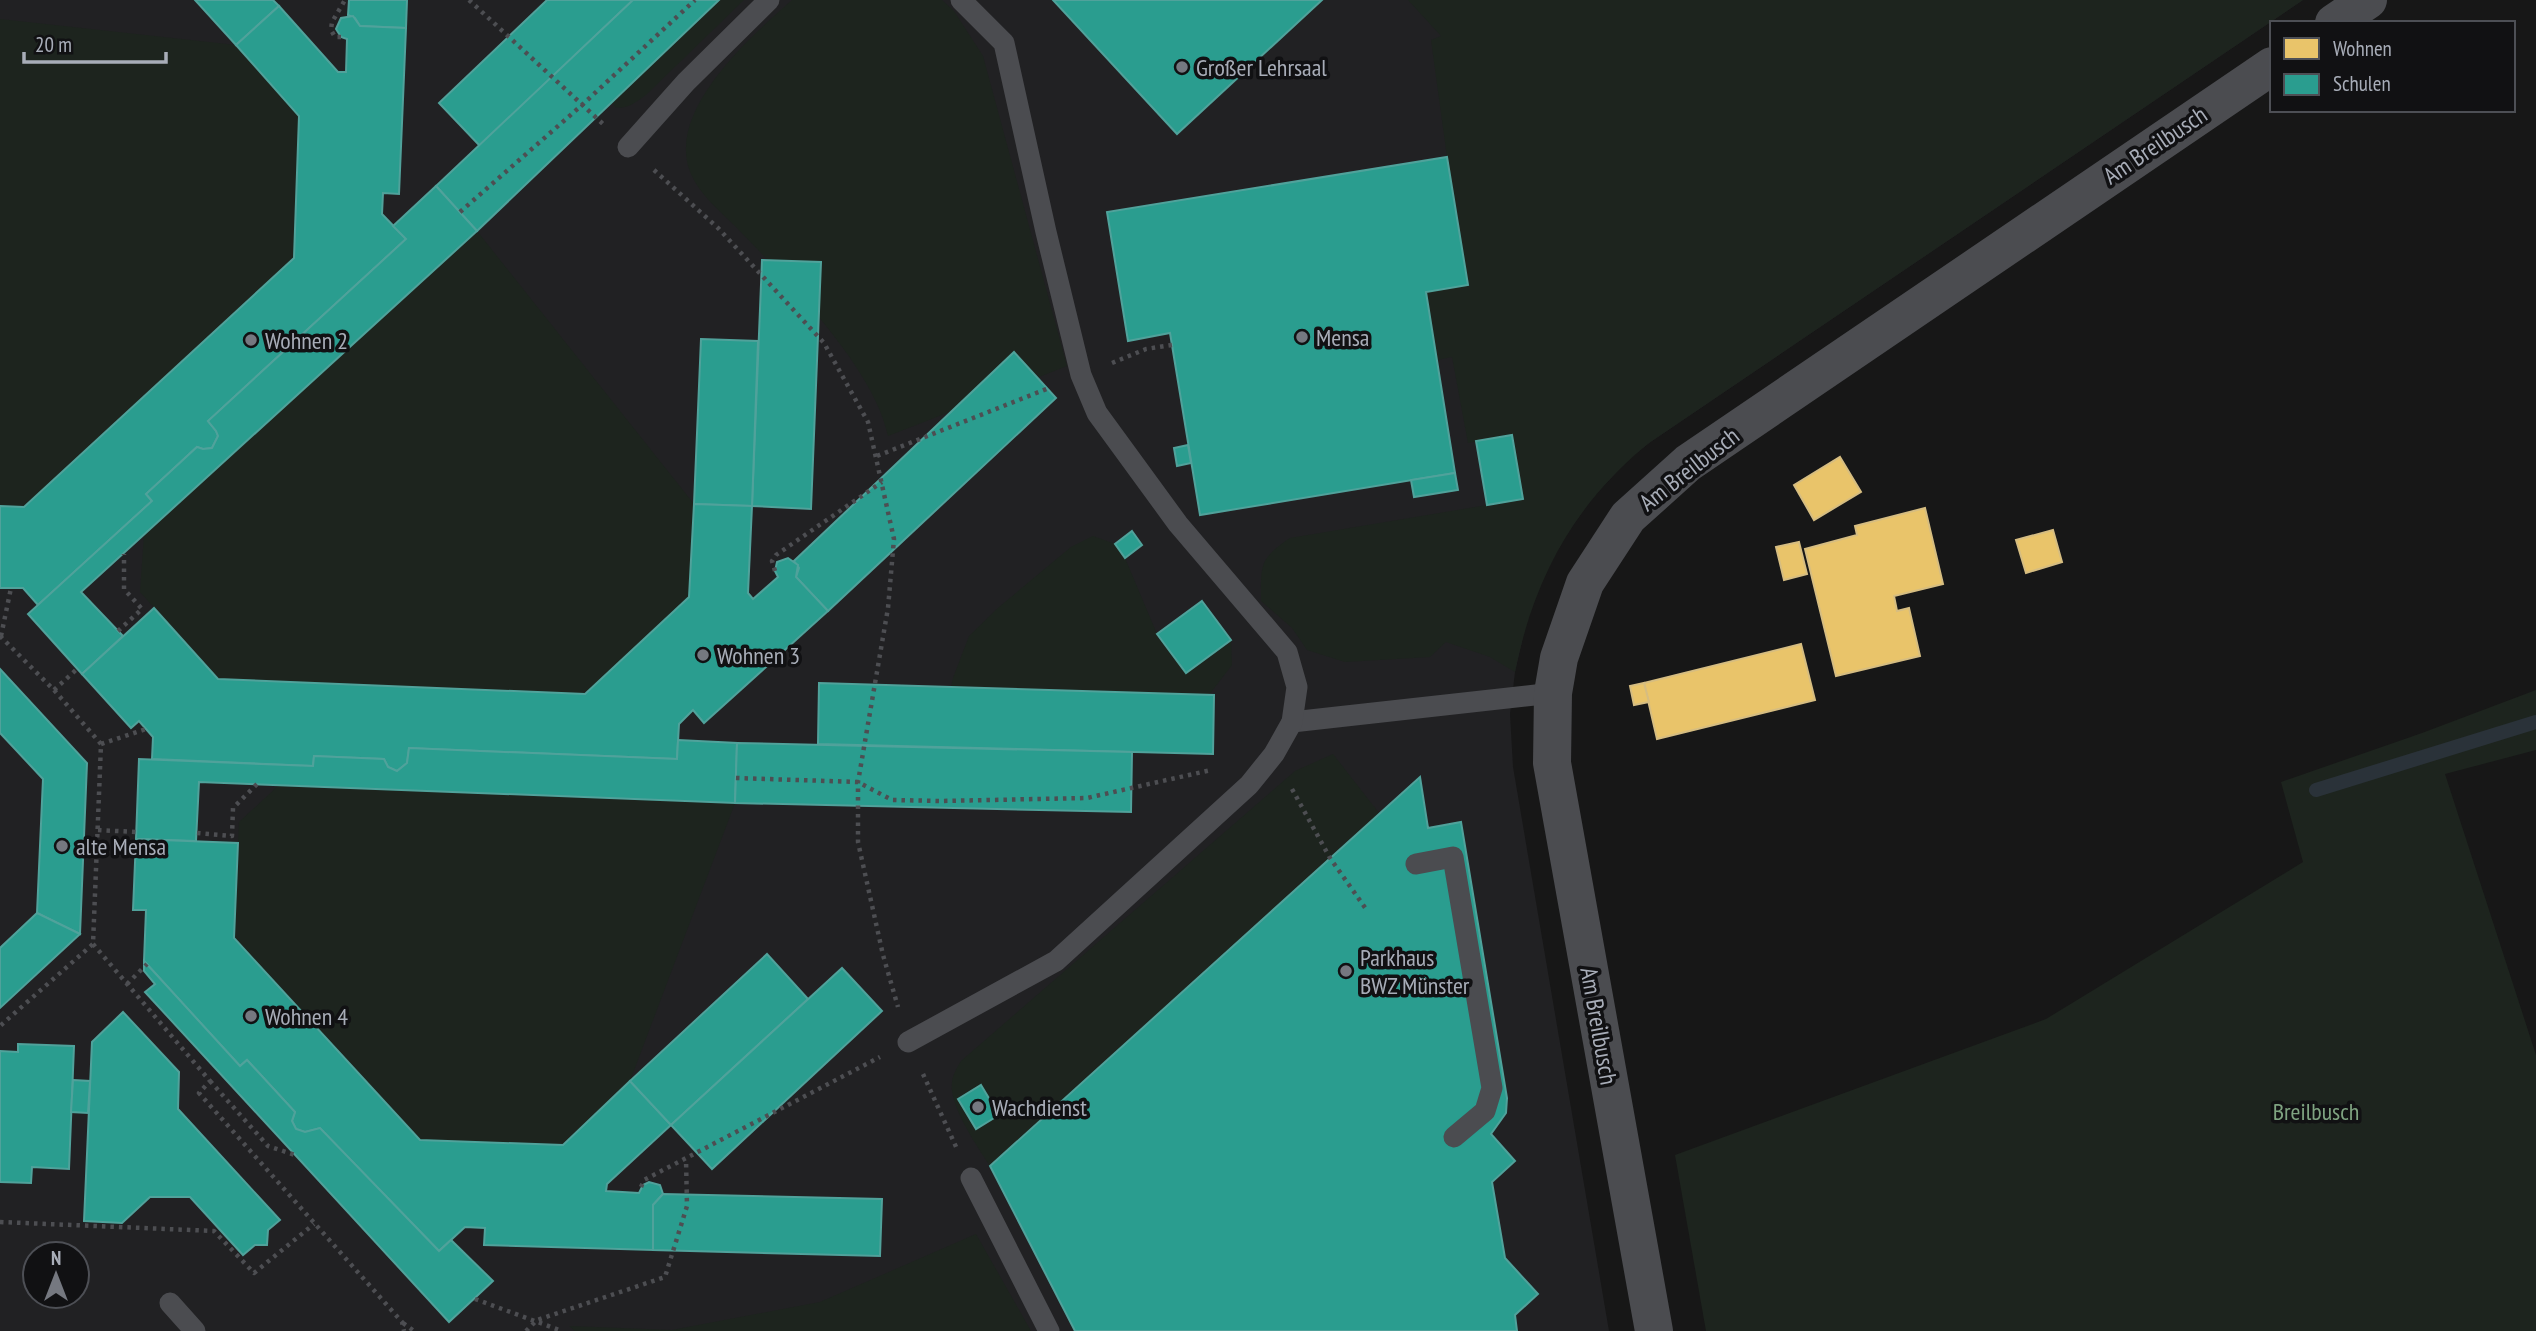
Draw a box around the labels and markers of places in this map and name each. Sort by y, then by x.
place label: Großer Lehrsaal [1196,52,1327,83]
marker: Großer Lehrsaal [1174,59,1190,75]
place label: Mensa [1316,322,1369,353]
place label: Wohnen 2 [265,325,348,356]
marker: Mensa [1294,329,1310,345]
marker: Wohnen 2 [243,332,259,348]
place label: Wohnen 3 [717,640,800,671]
marker: Wohnen 3 [695,647,711,663]
place label: alte Mensa [76,831,166,862]
marker: alte Mensa [54,838,70,854]
place label: Parkhaus BWZ Münster [1360,942,1470,1001]
marker: Parkhaus BWZ Münster [1338,963,1354,979]
place label: Wohnen 4 [265,1001,348,1032]
marker: Wohnen 4 [243,1008,259,1024]
place label: Wachdienst [992,1092,1087,1123]
marker: Wachdienst [970,1099,986,1115]

